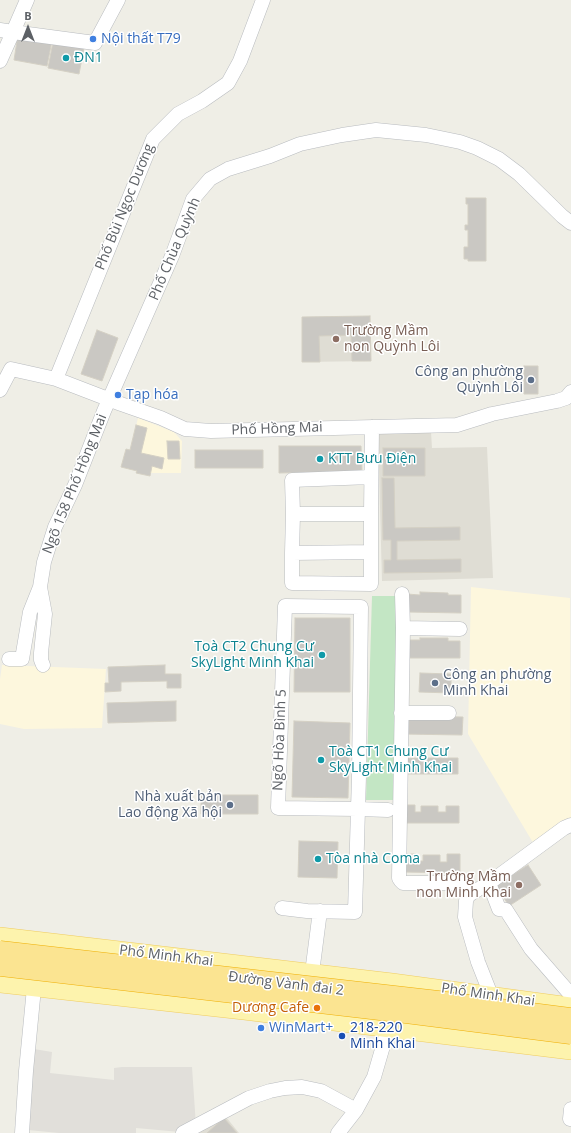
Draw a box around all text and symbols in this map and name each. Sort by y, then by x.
north arrow [8,8,48,48]
text: B [24,8,32,23]
place label: Nội thất T79 [101,31,181,47]
marker: Nội thất T79 [88,34,98,44]
place label: ĐN1 [74,50,103,66]
marker: ĐN1 [61,53,71,63]
street label: Phố Bùi Ngọc Dương [92,141,158,273]
street label: Phố Chùa Quỳnh [146,195,204,303]
place label: Trường Mầm non Quỳnh Lôi [344,323,440,356]
marker: Trường Mầm non Quỳnh Lôi [331,334,341,344]
place label: Công an phường Quỳnh Lôi [415,364,523,396]
marker: Công an phường Quỳnh Lôi [526,375,536,385]
place label: Tạp hóa [126,387,178,403]
marker: Tạp hóa [113,390,123,400]
street label: Ngõ 158 Phố Hồng Mai [39,412,111,556]
street label: Phố Hồng Mai [231,419,323,439]
place label: KTT Bưu Điện [328,451,416,467]
marker: KTT Bưu Điện [315,454,325,464]
place label: Toà CT2 Chung Cư SkyLight Minh Khai [191,639,314,672]
marker: Toà CT2 Chung Cư SkyLight Minh Khai [317,650,327,660]
place label: Công an phường Minh Khai [443,667,551,700]
marker: Công an phường Minh Khai [430,678,440,688]
street label: Ngõ Hòa Bình 5 [270,689,290,791]
place label: Toà CT1 Chung Cư SkyLight Minh Khai [329,744,452,776]
marker: Toà CT1 Chung Cư SkyLight Minh Khai [316,755,326,765]
place label: Nhà xuất bản Lao động Xã hội [118,789,222,822]
marker: Nhà xuất bản Lao động Xã hội [225,800,235,810]
place label: Tòa nhà Coma [326,851,420,867]
marker: Tòa nhà Coma [313,854,323,864]
place label: Trường Mầm non Minh Khai [416,869,511,902]
marker: Trường Mầm non Minh Khai [514,880,524,890]
street label: Phố Minh Khai [118,942,214,970]
street label: Đường Vành đai 2 [227,969,345,999]
street label: Phố Minh Khai [440,980,536,1010]
place label: Dương Cafe [232,1000,309,1016]
marker: Dương Cafe [312,1003,322,1013]
place label: WinMart+ [269,1020,333,1036]
place label: 218-220 Minh Khai [350,1020,415,1052]
marker: WinMart+ [256,1023,266,1033]
marker: 218-220 Minh Khai [337,1031,347,1041]

